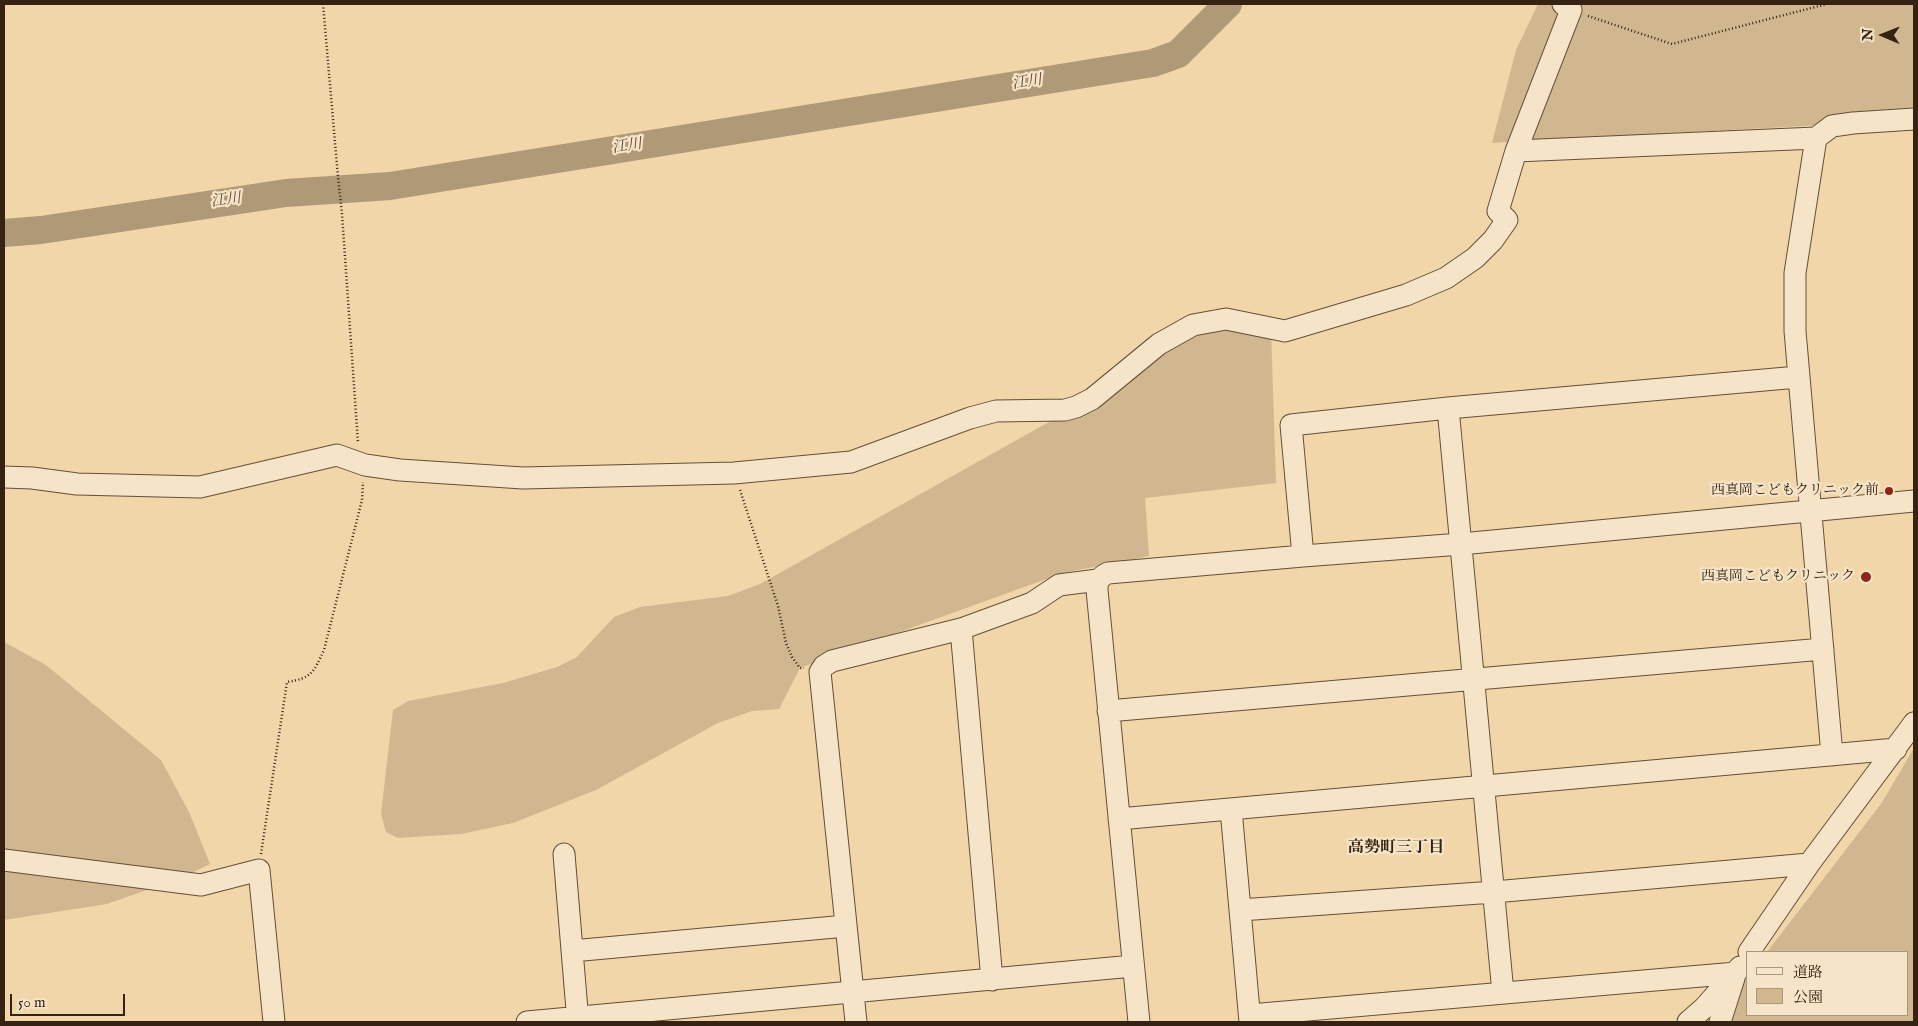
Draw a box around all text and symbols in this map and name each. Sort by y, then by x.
north arrow [1858,10,1908,60]
text: N [1859,29,1877,41]
water label: 江川 [1011,72,1043,94]
water label: 江川 [611,136,643,158]
water label: 江川 [210,190,242,212]
place label: 西真岡こどもクリニック前 [1711,483,1879,499]
marker: 西真岡こどもクリニック前 [1883,485,1895,497]
place label: 西真岡こどもクリニック [1701,569,1855,585]
marker: 西真岡こどもクリニック [1859,570,1873,584]
district label: 高勢町三丁目 [1348,839,1444,859]
legend [1746,951,1908,1016]
text: 道路 [1793,963,1823,982]
scale bar [12,984,128,1016]
text: 公園 [1793,988,1823,1007]
text: 50 m [18,993,46,1012]

